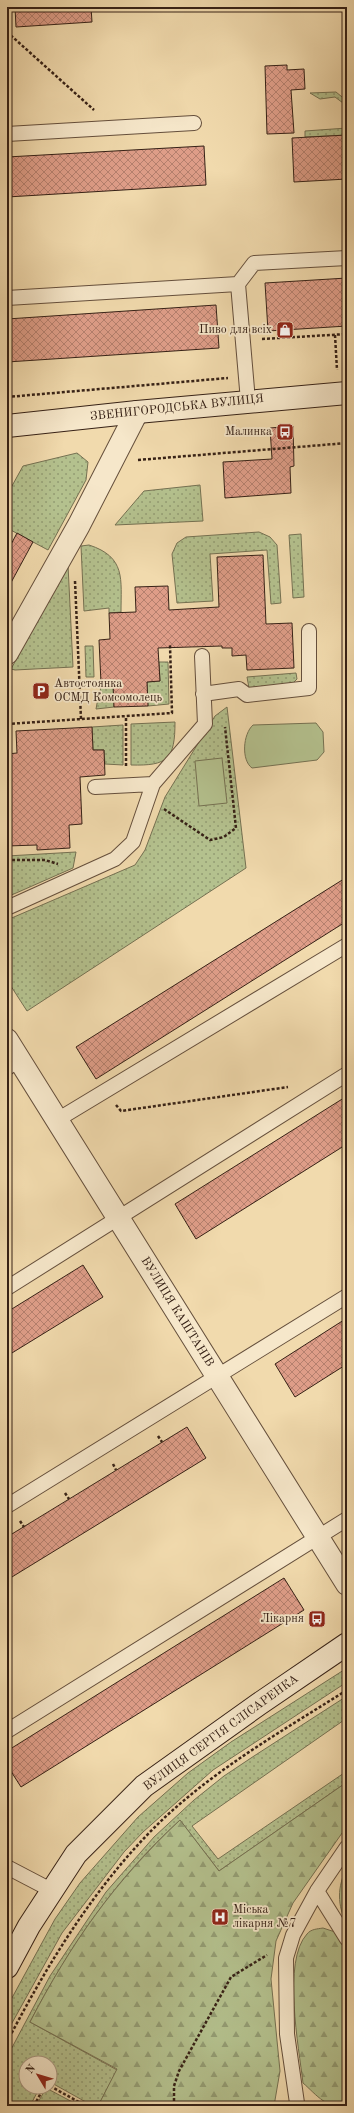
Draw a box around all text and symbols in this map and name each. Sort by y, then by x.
shop icon: Пиво для всіх [275,320,295,340]
place label: Пиво для всіх [199,323,272,336]
street label: ЗВЕНИГОРОДСЬКА ВУЛИЦЯ [90,393,264,423]
bus stop icon: Малинка [275,422,295,442]
place label: Малинка [225,426,272,438]
place label: Автостоянка ОСМД Комсомолець [54,678,163,704]
parking icon: Автостоянка ОСМД Комсомолець [31,681,51,701]
street label: ВУЛИЦЯ КАШТАНІВ [138,1255,216,1369]
bus stop icon: Лікарня [307,1609,327,1629]
place label: Лікарня [260,1612,304,1625]
street label: ВУЛИЦЯ СЕРГІЯ СЛІСАРЕНКА [141,1673,301,1793]
place label: Міська лікарня №7 [233,1903,296,1930]
hospital icon: Міська лікарня №7 [210,1907,230,1927]
north arrow [18,2055,58,2095]
text: N [24,2063,39,2076]

